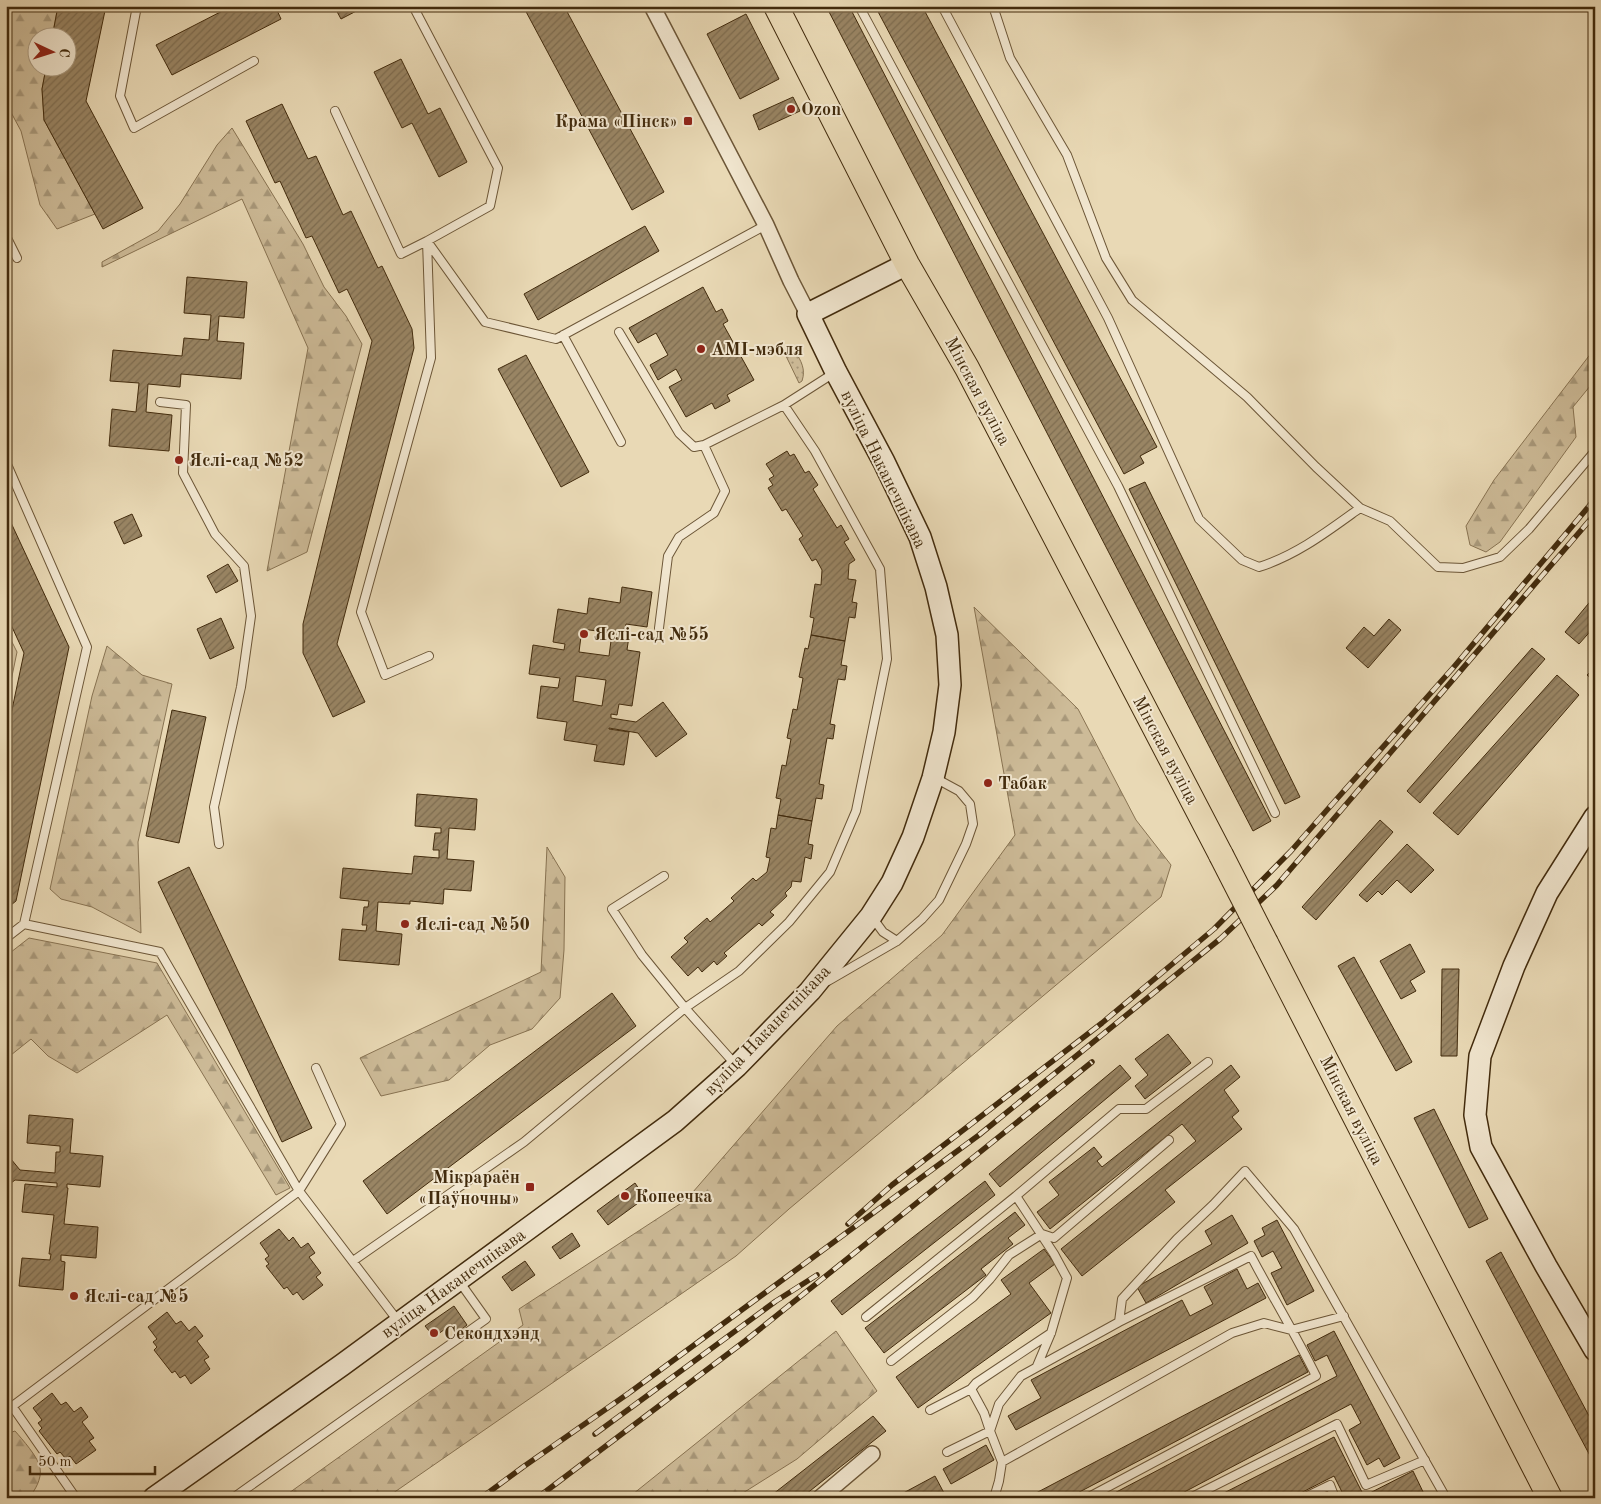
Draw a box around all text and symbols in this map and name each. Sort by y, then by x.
north arrow [28,28,78,78]
text: С [57,48,71,58]
place label: Ozon [801,101,841,119]
marker: Ozon [785,103,797,115]
place label: Крама «Пінск» [555,113,678,131]
marker: Крама «Пінск» [682,115,694,127]
street label: Мінская вуліца [941,334,1013,449]
place label: AMI-мэбля [711,341,803,359]
marker: AMI-мэбля [695,343,707,355]
street label: вуліца Наканечнікава [837,388,929,551]
place label: Яслі-сад №52 [189,452,304,470]
marker: Яслі-сад №52 [173,454,185,466]
place label: Яслі-сад №55 [594,626,709,644]
marker: Яслі-сад №55 [578,628,590,640]
street label: Мінская вуліца [1129,693,1201,808]
place label: Табак [998,775,1047,793]
marker: Табак [982,777,994,789]
place label: Яслі-сад №50 [415,916,530,934]
marker: Яслі-сад №50 [399,918,411,930]
street label: вуліца Наканечнікава [701,962,834,1099]
street label: Мінская вуліца [1316,1053,1386,1168]
place label: Мікрараён «Паўночны» [418,1169,520,1208]
marker: Мікрараён «Паўночны» [524,1181,536,1193]
place label: Копеечка [635,1188,713,1206]
marker: Копеечка [619,1190,631,1202]
street label: вуліца Наканечнікава [378,1226,529,1342]
place label: Яслі-сад №5 [84,1288,189,1306]
marker: Яслі-сад №5 [68,1290,80,1302]
place label: Секондхэнд [444,1325,539,1343]
marker: Секондхэнд [428,1327,440,1339]
scale bar [30,1444,155,1476]
text: 50 m [38,1455,72,1470]

